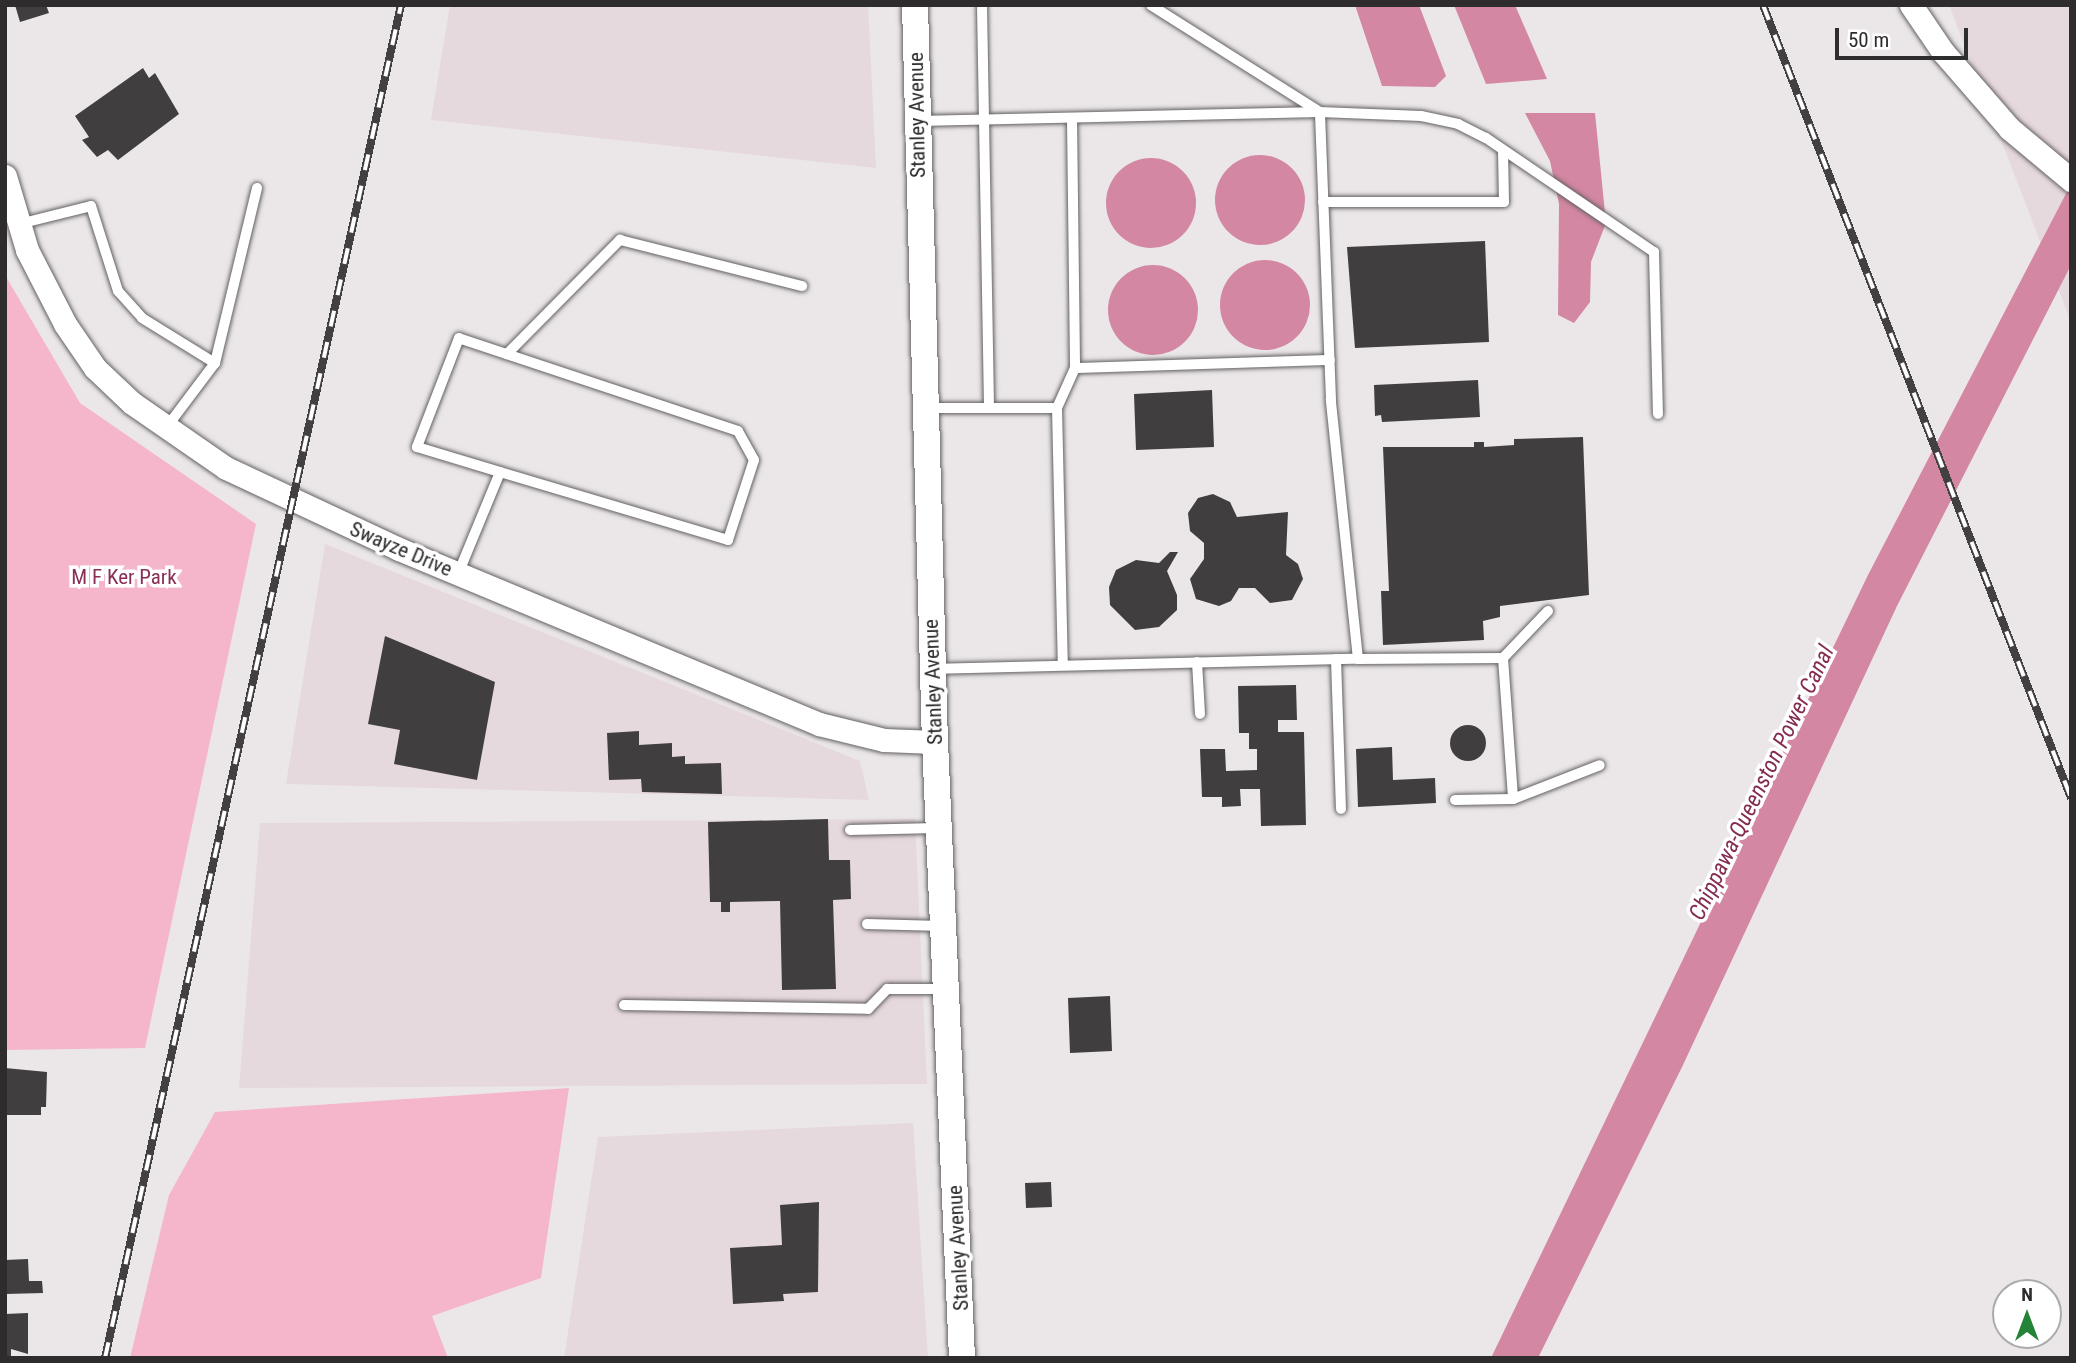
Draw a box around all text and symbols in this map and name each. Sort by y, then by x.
scale bar [1838,14,1971,58]
text: 50 m [1848,28,1889,52]
street label: Stanley Avenue [903,52,931,178]
street label: Swayze Drive [346,516,456,582]
park label: M F Ker Park [71,564,177,590]
street label: Stanley Avenue [918,619,948,745]
water label: Chippawa-Queenston Power Canal [1683,641,1841,925]
street label: Stanley Avenue [942,1184,974,1312]
north arrow [1992,1279,2062,1349]
text: N [2021,1283,2033,1306]

